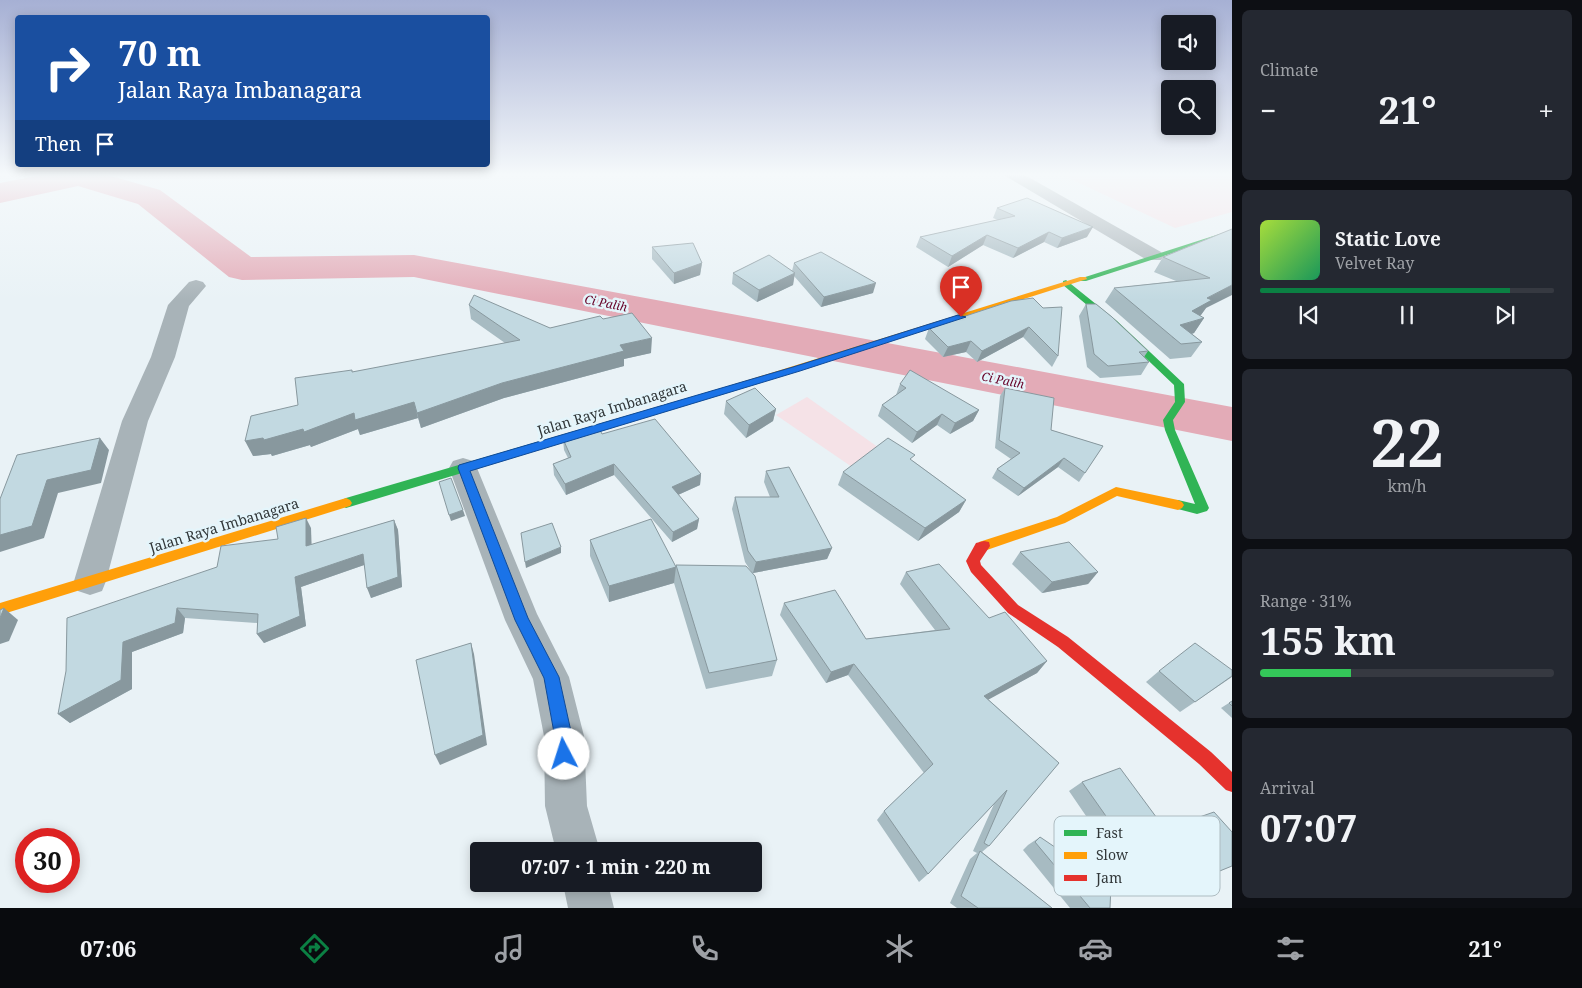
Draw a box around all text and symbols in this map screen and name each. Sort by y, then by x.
map controls [1161,15,1216,135]
button: sound [1161,15,1216,70]
text: 70 m [118,29,201,76]
icon: right [35,35,100,100]
text: Climate [1260,59,1318,81]
text: Jalan Raya Imbanagara [118,74,362,104]
button: search [1161,80,1216,135]
text: 21° [1378,83,1436,135]
text: − [1260,91,1276,129]
text: + [1538,91,1554,129]
icon: arrive [91,130,119,158]
text: Then [35,131,81,157]
text: Static Love [1335,226,1441,252]
text: Velvet Ray [1335,252,1414,274]
pin [940,266,982,317]
icon: arrive [947,273,975,301]
water label: Ci Palih [583,291,629,315]
icon: previous [1295,301,1323,329]
icon: pause [1393,301,1421,329]
icon: next [1491,301,1519,329]
water label: Ci Palih [980,368,1026,392]
street label: Jalan Raya Imbanagara [534,376,689,440]
text: 22 [1370,398,1444,486]
text: km/h [1387,475,1427,497]
street label: Jalan Raya Imbanagara [146,493,301,557]
text: Range · 31% [1260,590,1352,612]
text: 155 km [1260,614,1396,666]
position arrow [537,727,589,779]
text: Arrival [1260,777,1315,799]
text: 07:07 [1260,801,1357,853]
legend [1054,816,1220,896]
text: Fast [1096,823,1123,842]
speed limit sign: 30 [15,828,80,893]
text: Slow [1096,845,1129,864]
text: 07:07 · 1 min · 220 m [521,854,711,880]
text: Jam [1095,868,1122,887]
icon: directions [297,931,332,966]
icon: music [492,931,527,966]
icon: phone [687,931,722,966]
icon: climate [882,931,917,966]
icon: car [1078,931,1113,966]
icon: filters [1273,931,1308,966]
text: 07:06 [80,933,137,963]
text: 21° [1468,933,1502,963]

